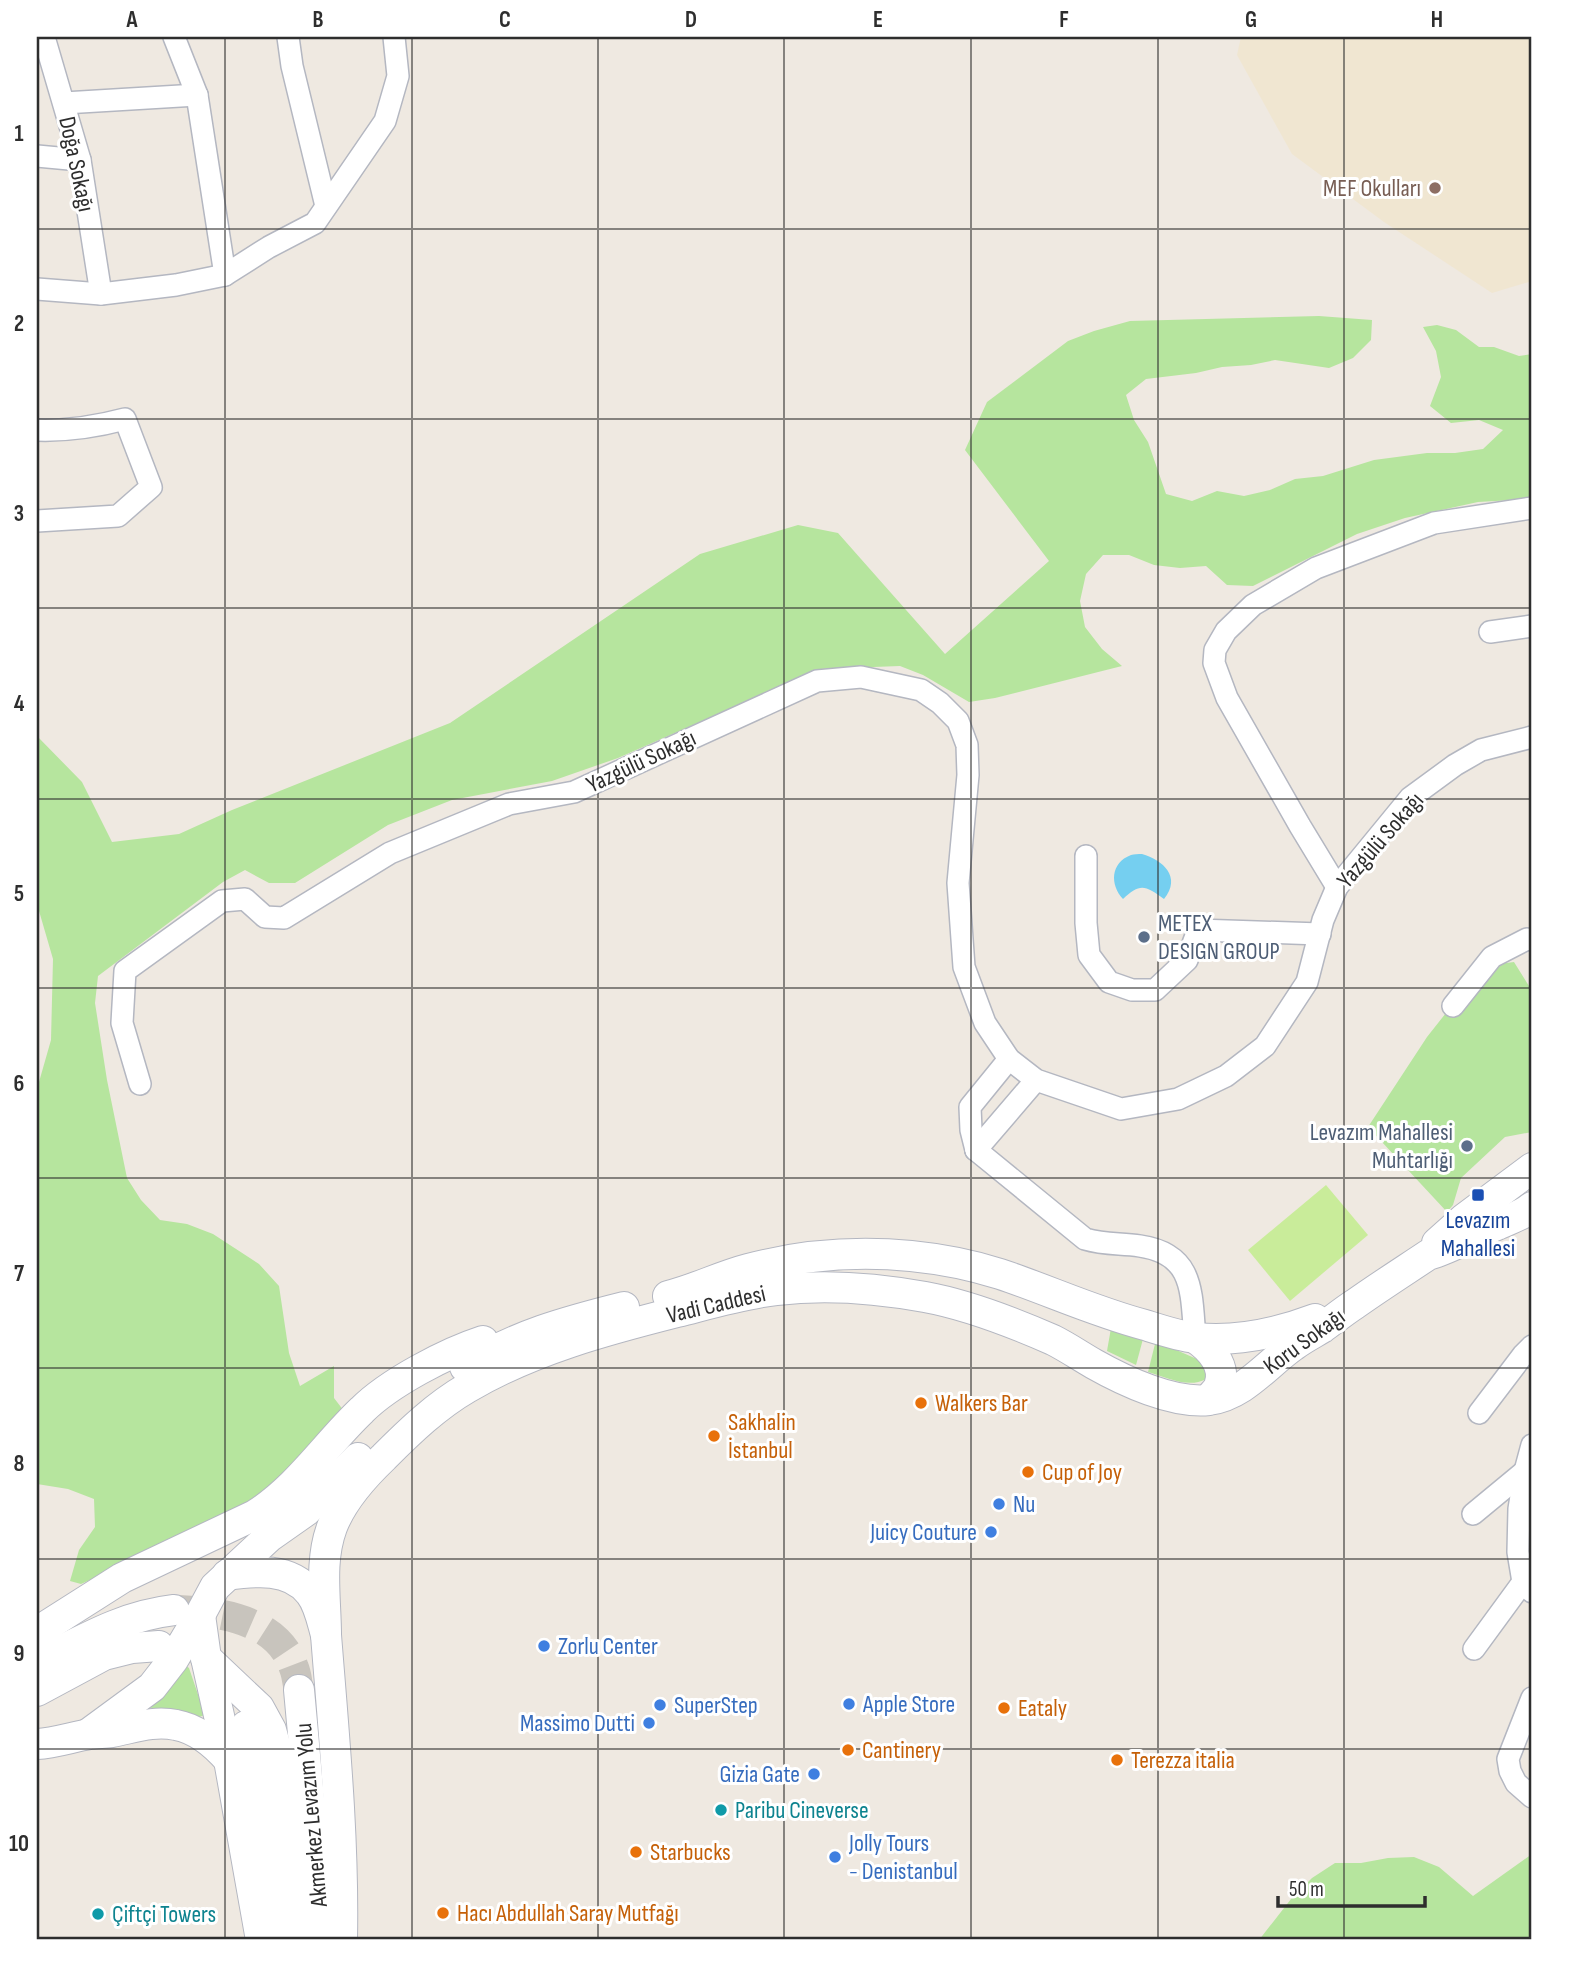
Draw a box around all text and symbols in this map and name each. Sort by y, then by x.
text: A [126,6,139,34]
text: B [313,6,324,34]
text: C [499,6,511,34]
text: D [685,6,697,34]
text: E [873,6,883,34]
text: F [1059,6,1069,34]
text: G [1245,6,1257,34]
text: H [1431,6,1443,34]
street label: Doğa Sokağı [52,114,101,214]
text: 1 [14,120,24,148]
place label: MEF Okulları [1323,174,1421,203]
marker: MEF Okulları [1427,180,1443,196]
text: 2 [14,310,24,338]
text: 3 [14,500,24,528]
text: 4 [14,690,25,718]
street label: Yazgülü Sokağı [582,723,701,799]
street label: Yazgülü Sokağı [1331,786,1430,894]
text: 5 [14,880,24,908]
place label: METEX DESIGN GROUP [1158,909,1280,966]
marker: METEX DESIGN GROUP [1136,929,1152,945]
text: 6 [14,1070,24,1098]
place label: Levazım Mahallesi Muhtarlığı [1310,1118,1453,1175]
marker: Levazım Mahallesi Muhtarlığı [1459,1138,1475,1154]
marker: Levazım Mahallesi [1470,1187,1486,1203]
place label: Levazım Mahallesi [1441,1206,1515,1263]
text: 7 [14,1260,24,1288]
street label: Vadi Caddesi [664,1279,768,1330]
street label: Koru Sokağı [1258,1302,1351,1381]
place label: Walkers Bar [935,1389,1028,1418]
marker: Walkers Bar [913,1395,929,1411]
place label: Sakhalin İstanbul [728,1408,796,1465]
marker: Sakhalin İstanbul [706,1428,722,1444]
text: 8 [14,1450,25,1478]
place label: Cup of Joy [1042,1458,1122,1487]
marker: Cup of Joy [1020,1464,1036,1480]
place label: Nu [1013,1490,1035,1519]
marker: Nu [991,1496,1007,1512]
place label: Juicy Couture [869,1518,977,1547]
marker: Juicy Couture [983,1524,999,1540]
place label: Zorlu Center [558,1632,658,1661]
marker: Zorlu Center [536,1638,552,1654]
text: 9 [14,1640,24,1668]
place label: Apple Store [862,1690,955,1719]
place label: SuperStep [674,1691,758,1720]
place label: Eataly [1018,1694,1067,1723]
marker: Apple Store [841,1696,857,1712]
marker: SuperStep [652,1697,668,1713]
marker: Eataly [996,1700,1012,1716]
place label: Massimo Dutti [520,1709,635,1738]
marker: Massimo Dutti [641,1715,657,1731]
street label: Akmerkez Levazım Yolu [289,1722,334,1909]
place label: Cantinery [862,1736,941,1765]
marker: Cantinery [840,1742,856,1758]
place label: Terezza italia [1131,1746,1235,1775]
marker: Terezza italia [1109,1752,1125,1768]
place label: Gizia Gate [720,1760,800,1789]
marker: Gizia Gate [806,1766,822,1782]
place label: Paribu Cineverse [735,1796,869,1825]
marker: Paribu Cineverse [713,1802,729,1818]
place label: Jolly Tours - Denistanbul [848,1829,958,1886]
text: 10 [9,1830,29,1858]
place label: Starbucks [650,1838,731,1867]
marker: Starbucks [628,1844,644,1860]
marker: Jolly Tours - Denistanbul [827,1849,843,1865]
scale bar [1278,1865,1426,1909]
text: 50 m [1289,1877,1324,1902]
place label: Hacı Abdullah Saray Mutfağı [457,1899,679,1928]
place label: Çiftçi Towers [112,1900,216,1929]
marker: Hacı Abdullah Saray Mutfağı [435,1905,451,1921]
marker: Çiftçi Towers [90,1906,106,1922]

